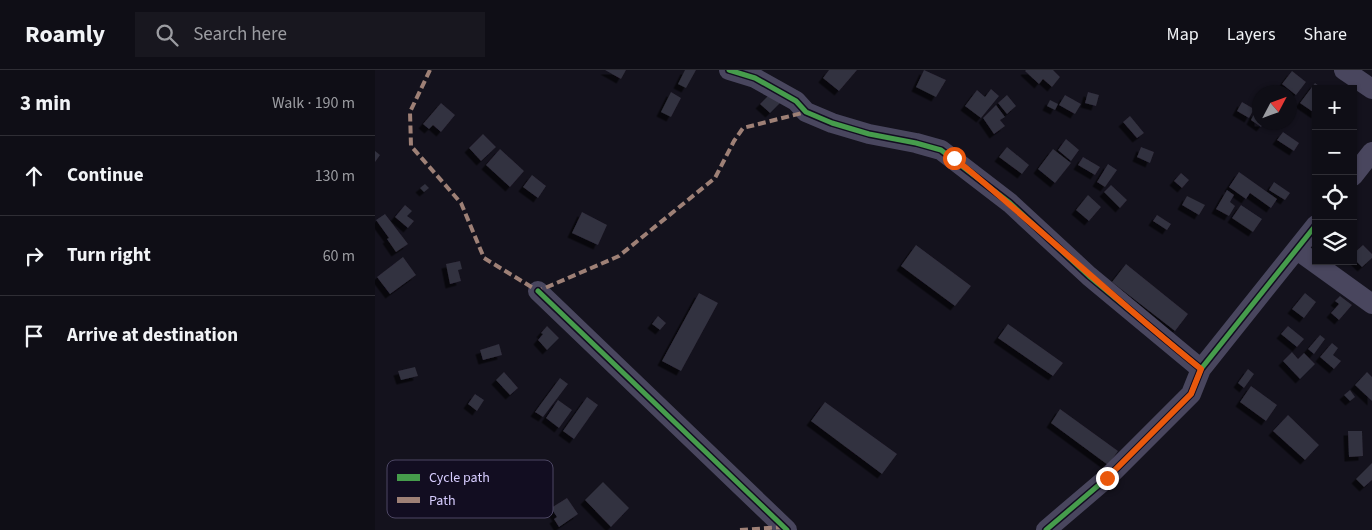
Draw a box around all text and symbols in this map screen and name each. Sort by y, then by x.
search box [135,12,485,57]
text: Roamly [25,17,105,52]
icon: search [153,21,181,49]
text: Search here [193,21,287,48]
text: Map [1167,22,1199,47]
text: Layers [1227,22,1276,47]
text: Share [1304,22,1347,47]
north arrow [1252,85,1297,130]
map controls [1312,85,1357,265]
button: + [1312,85,1357,130]
text: 3 min [20,88,71,118]
text: Walk · 190 m [272,92,355,114]
button: − [1312,130,1357,175]
route start [943,147,966,170]
icon: ahead [20,162,48,190]
text: Continue [67,162,144,189]
text: 130 m [315,165,355,187]
button: locate [1312,175,1357,220]
button: layers [1312,220,1357,265]
icon: right [20,242,48,270]
text: Turn right [67,242,151,269]
text: 60 m [323,245,355,267]
icon: arrive [20,322,48,350]
text: Arrive at destination [67,322,238,349]
legend [387,460,553,518]
route end [1096,467,1119,490]
text: Cycle path [429,468,490,488]
text: Path [429,491,456,511]

